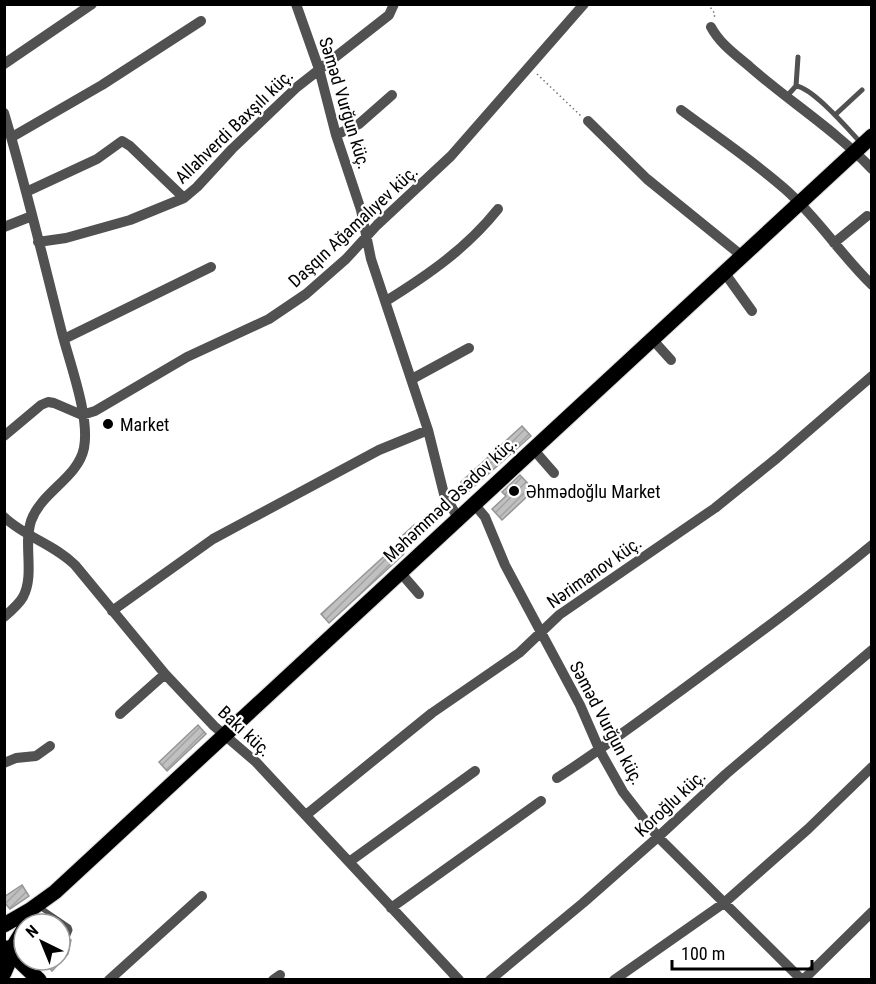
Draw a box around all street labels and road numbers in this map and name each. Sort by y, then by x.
street label: Səməd Vurğun küç. [315,34,375,172]
street label: Allahverdi Baxşılı küç. [171,64,297,188]
street label: Daşqın Ağamalıyev küç. [284,161,422,291]
street label: Məhəmməd Əsədov küç. [379,432,521,566]
street label: Nərimanov küç. [543,532,645,612]
street label: Səməd Vurğun küç. [566,658,648,788]
street label: Bakı küç. [214,701,276,761]
street label: Koroğlu küç. [630,765,710,841]

